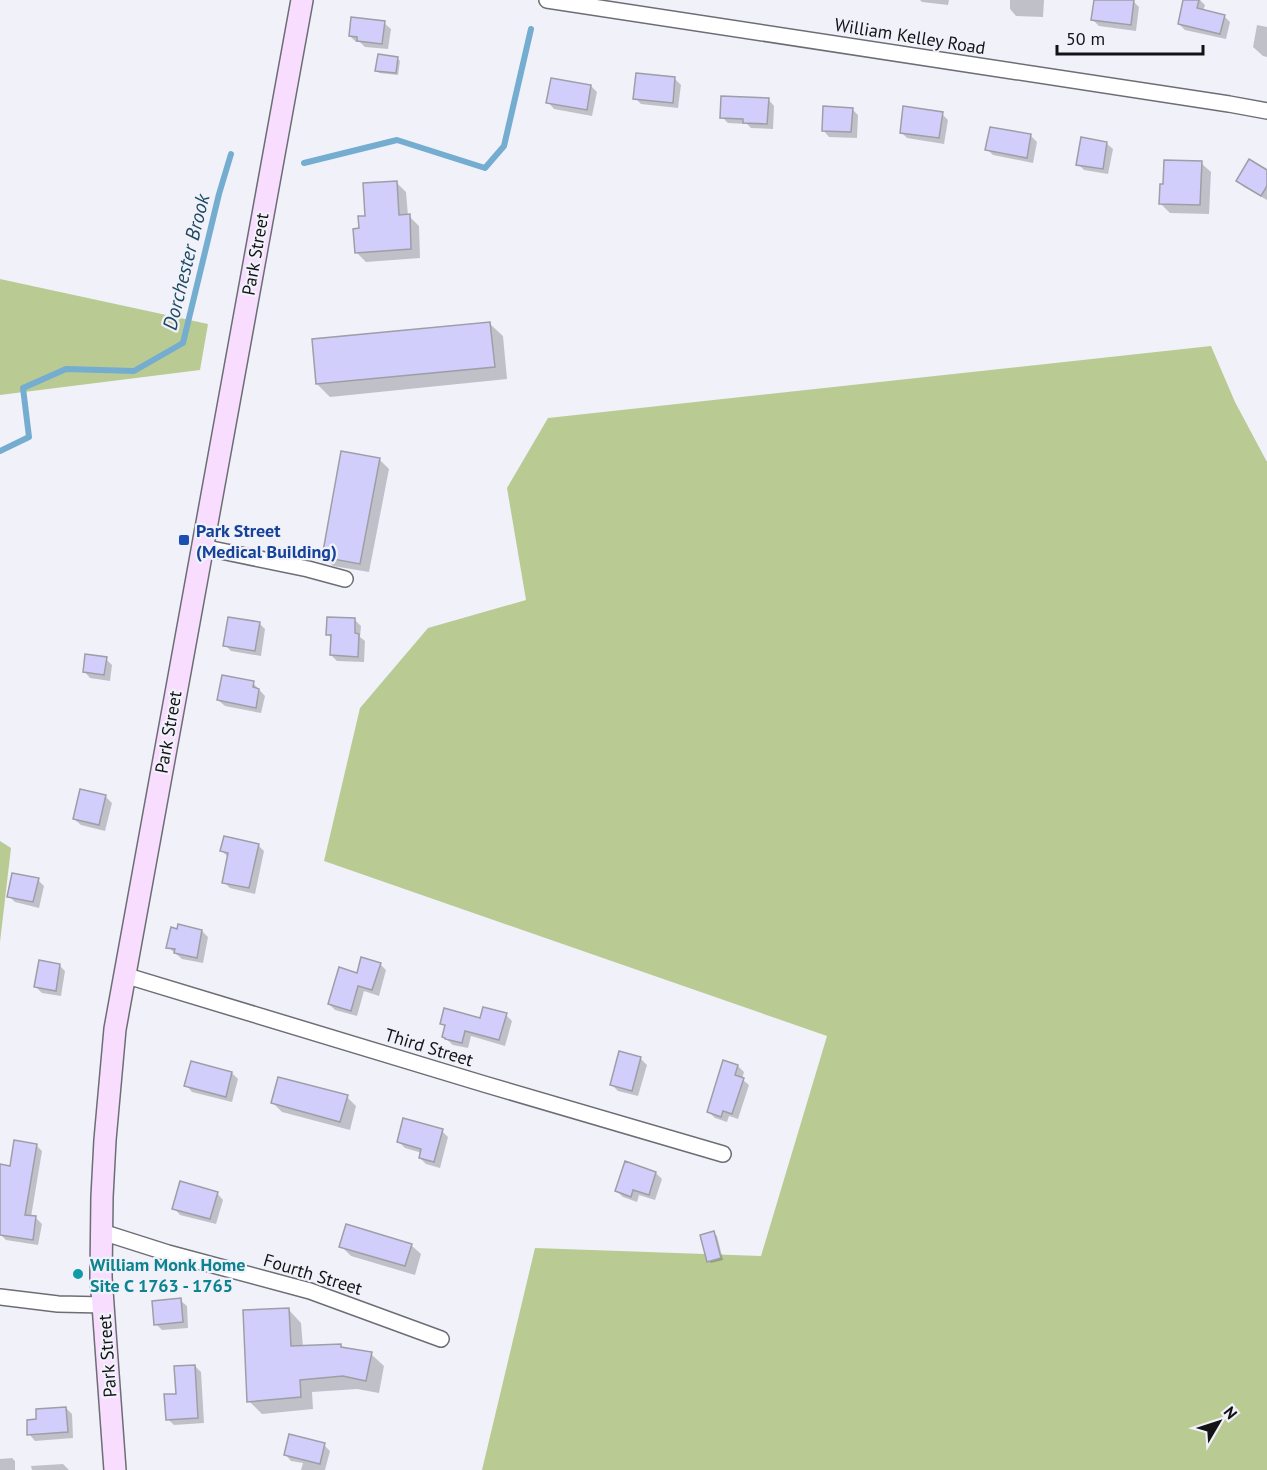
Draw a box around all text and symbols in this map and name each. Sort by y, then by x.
street label: William Kelley Road [833,13,987,59]
scale bar [1057,18,1202,56]
text: 50 m [1066,27,1105,50]
water label: Dorchester Brook [157,190,216,333]
street label: Park Street [236,211,274,297]
place label: Park Street (Medical Building) [196,519,337,563]
marker: Park Street (Medical Building) [177,533,191,547]
street label: Park Street [149,689,187,775]
street label: Third Street [382,1023,476,1071]
street label: Fourth Street [261,1248,365,1300]
place label: William Monk Home Site C 1763 - 1765 [90,1253,246,1297]
marker: William Monk Home Site C 1763 - 1765 [71,1267,85,1281]
street label: Park Street [93,1314,121,1398]
north arrow [1189,1392,1249,1452]
text: N [1220,1402,1242,1423]

